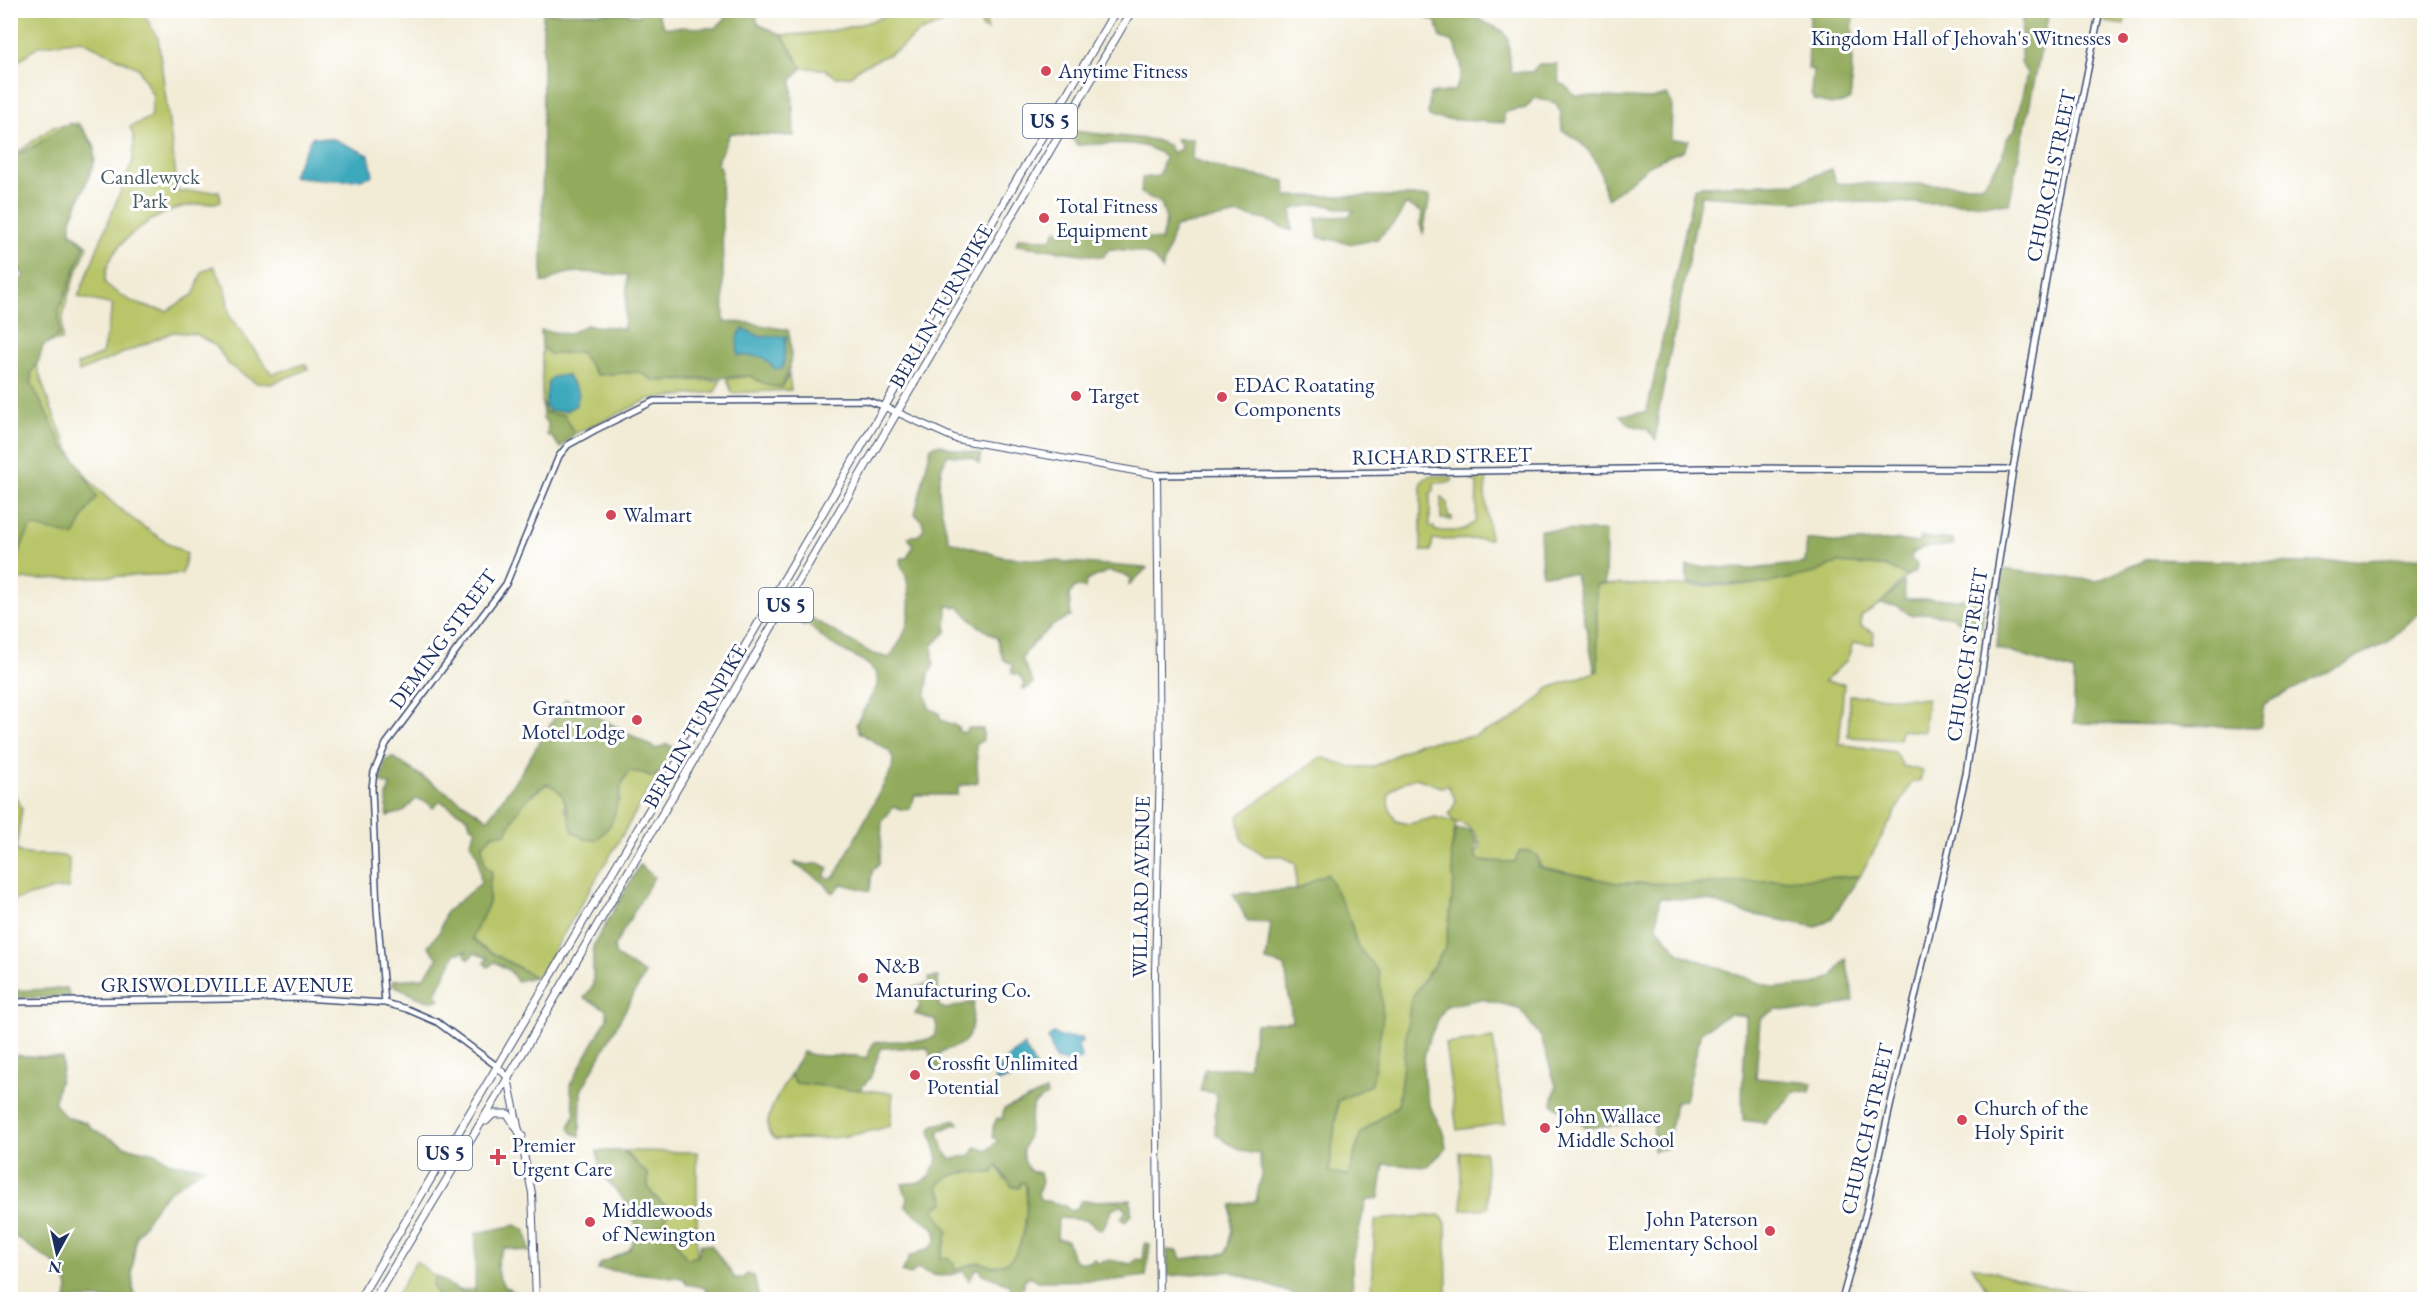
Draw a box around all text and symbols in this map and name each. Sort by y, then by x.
place label: Kingdom Hall of Jehovah's Witnesses [1811,24,2111,51]
marker: Kingdom Hall of Jehovah's Witnesses [2116,31,2130,45]
place label: Anytime Fitness [1057,57,1188,84]
marker: Anytime Fitness [1039,64,1053,78]
street label: CHURCH STREET [2019,87,2082,264]
road number: US 5 [1023,104,1077,138]
park label: Candlewyck Park [100,163,201,214]
place label: Total Fitness Equipment [1056,192,1158,243]
marker: Total Fitness Equipment [1037,211,1051,225]
street label: BERLIN TURNPIKE [883,219,999,393]
place label: EDAC Roatating Components [1234,371,1375,422]
place label: Target [1088,382,1140,409]
marker: Target [1069,389,1083,403]
marker: EDAC Roatating Components [1215,390,1229,404]
street label: RICHARD STREET [1352,440,1533,471]
place label: Walmart [623,501,692,528]
marker: Walmart [604,508,618,522]
street label: DEMING STREET [383,563,503,714]
street label: CHURCH STREET [1939,565,1994,743]
road number: US 5 [759,588,813,622]
street label: BERLIN TURNPIKE [637,639,753,813]
place label: Grantmoor Motel Lodge [521,694,625,745]
marker: Grantmoor Motel Lodge [630,713,644,727]
street label: WILLARD AVENUE [1125,796,1156,978]
place label: N&B Manufacturing Co. [875,952,1031,1003]
street label: GRISWOLDVILLE AVENUE [101,971,353,998]
marker: N&B Manufacturing Co. [856,971,870,985]
street label: CHURCH STREET [1834,1040,1900,1217]
place label: Crossfit Unlimited Potential [927,1049,1078,1100]
marker: Crossfit Unlimited Potential [908,1068,922,1082]
place label: Church of the Holy Spirit [1974,1094,2088,1145]
place label: John Wallace Middle School [1555,1102,1674,1153]
marker: Church of the Holy Spirit [1955,1113,1969,1127]
marker: John Wallace Middle School [1538,1121,1552,1135]
place label: Premier Urgent Care [512,1131,612,1182]
road number: US 5 [418,1136,472,1170]
marker: Premier Urgent Care [489,1148,507,1166]
place label: Middlewoods of Newington [602,1196,716,1247]
place label: John Paterson Elementary School [1607,1205,1758,1256]
marker: Middlewoods of Newington [583,1215,597,1229]
north arrow [27,1223,87,1283]
marker: John Paterson Elementary School [1763,1224,1777,1238]
text: N [47,1256,63,1279]

